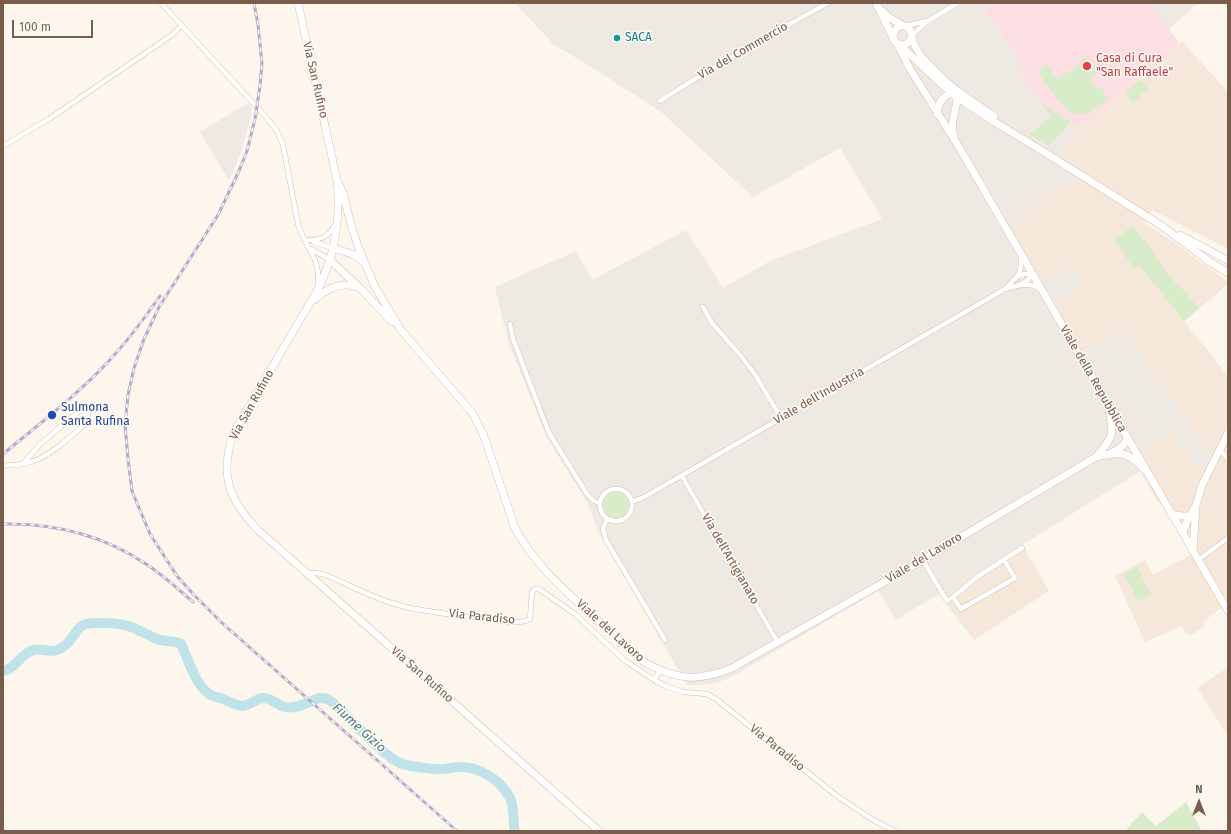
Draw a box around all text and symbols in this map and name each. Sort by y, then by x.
scale bar [14,12,95,38]
street label: Via del Commercio [696,19,790,83]
text: 100 m [19,20,51,34]
place label: SACA [625,31,652,45]
marker: SACA [612,33,622,43]
street label: Via San Rufino [299,40,331,120]
place label: Casa di Cura "San Raffaele" [1096,52,1173,80]
marker: Casa di Cura "San Raffaele" [1081,60,1093,72]
street label: Viale della Repubblica [1056,323,1130,435]
street label: Viale dell'Industria [771,364,867,428]
street label: Via San Rufino [227,367,277,443]
place label: Sulmona Santa Rufina [61,401,130,429]
marker: Sulmona Santa Rufina [46,409,58,421]
street label: Via dell'Artigianato [698,511,762,607]
street label: Viale del Lavoro [883,530,965,586]
street label: Viale del Lavoro [573,597,647,665]
street label: Via Paradiso [448,606,516,628]
street label: Via San Rufino [388,644,456,706]
water label: Fiume Gizio [329,700,389,756]
street label: Via Paradiso [747,721,807,775]
north arrow [1179,782,1219,822]
text: N [1195,783,1203,796]

